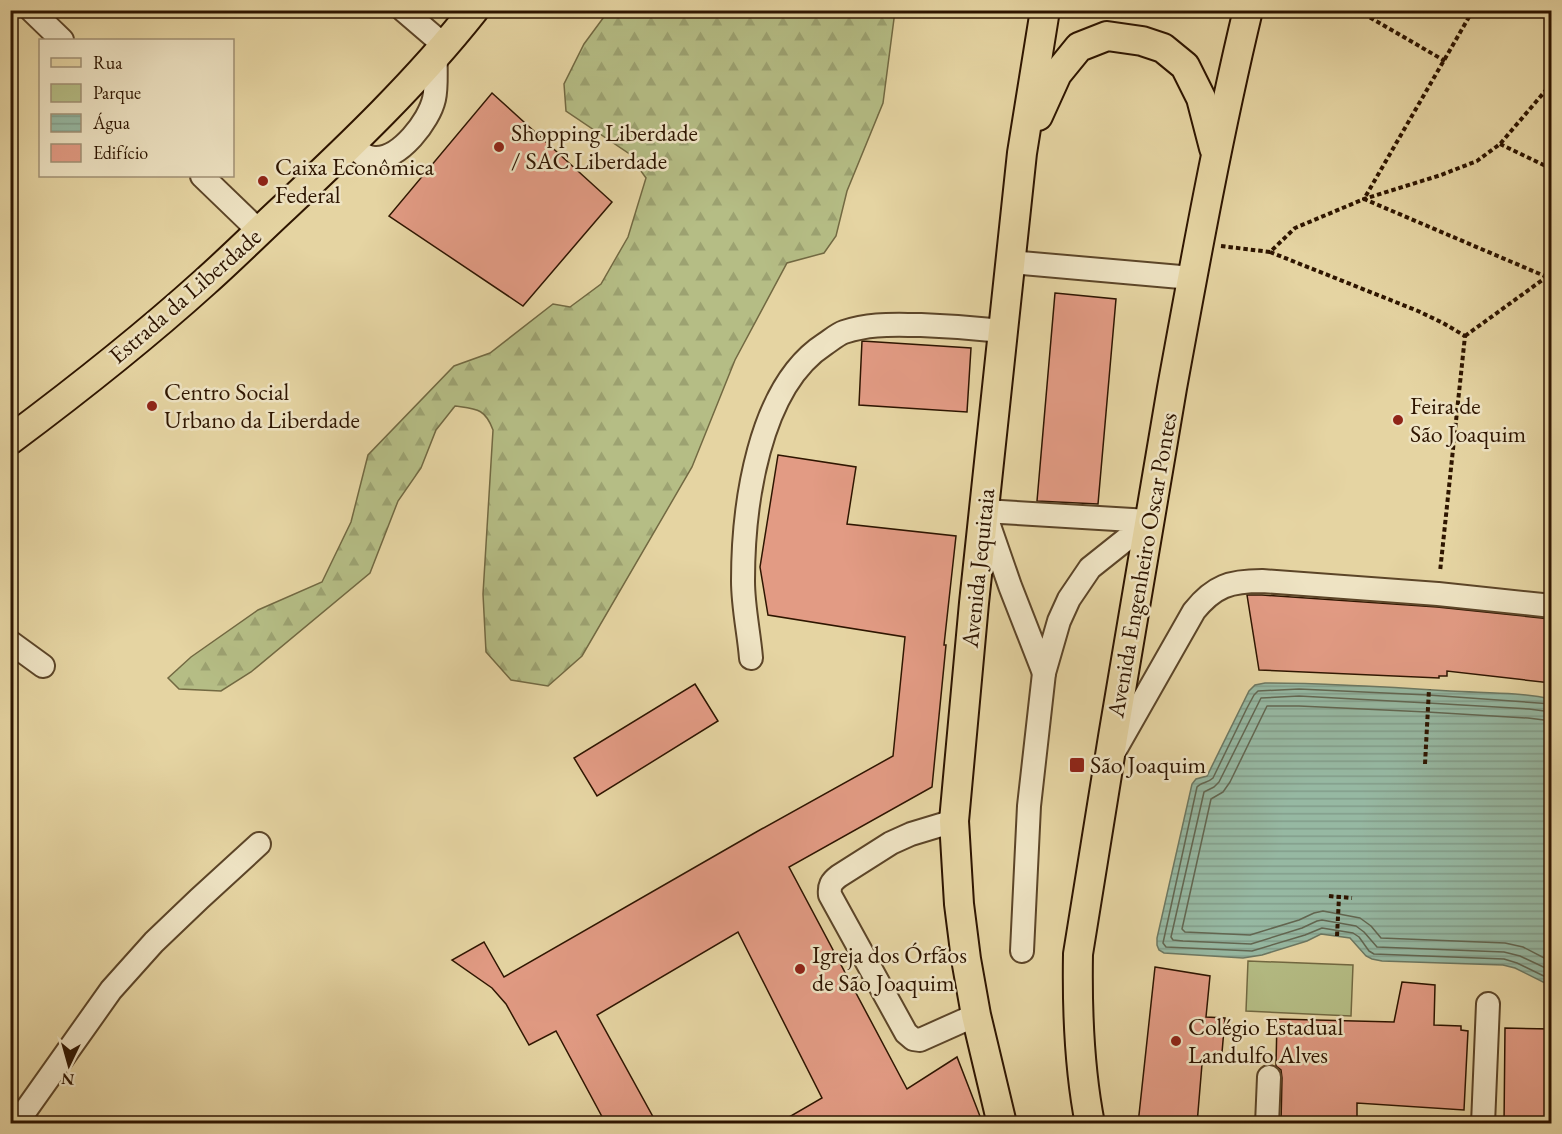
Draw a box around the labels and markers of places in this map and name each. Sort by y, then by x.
place label: Shopping Liberdade / SAC Liberdade [511,117,698,176]
marker: Shopping Liberdade / SAC Liberdade [492,140,506,154]
place label: Caixa Econômica Federal [275,151,434,210]
marker: Caixa Econômica Federal [256,174,270,188]
place label: Centro Social Urbano da Liberdade [164,376,360,435]
place label: Feira de São Joaquim [1410,390,1527,449]
marker: Centro Social Urbano da Liberdade [145,399,159,413]
marker: Feira de São Joaquim [1391,413,1405,427]
place label: São Joaquim [1090,749,1207,780]
marker: São Joaquim [1068,756,1086,774]
place label: Igreja dos Órfãos de São Joaquim [812,939,967,998]
marker: Igreja dos Órfãos de São Joaquim [793,962,807,976]
place label: Colégio Estadual Landulfo Alves [1188,1011,1343,1070]
marker: Colégio Estadual Landulfo Alves [1169,1034,1183,1048]

